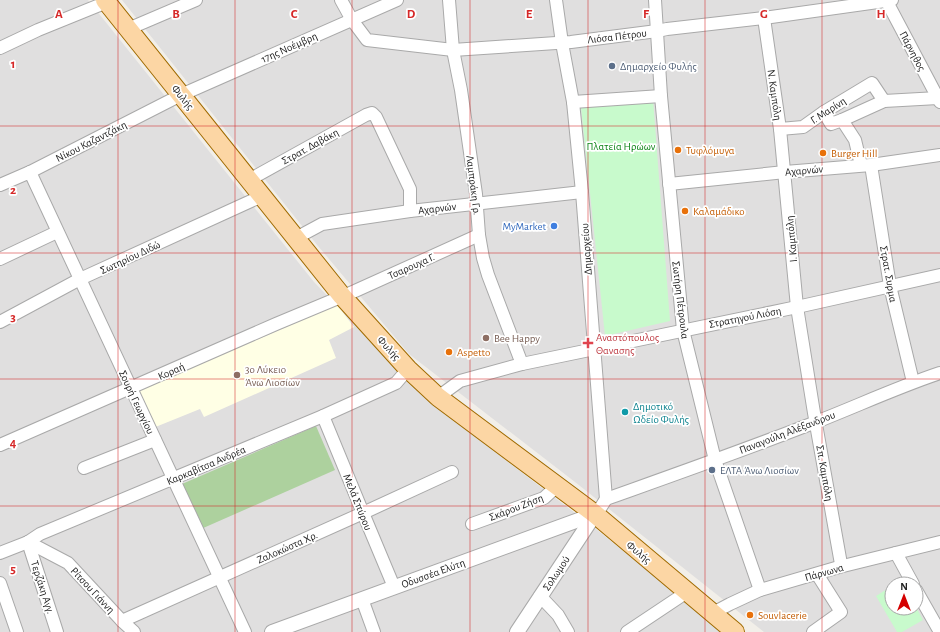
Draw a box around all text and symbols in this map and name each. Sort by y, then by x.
text: A [55,8,63,21]
text: B [172,8,180,21]
text: C [291,8,298,21]
text: D [407,8,416,21]
text: E [526,8,533,21]
text: F [643,8,650,21]
text: G [760,8,768,21]
text: H [876,8,886,21]
street label: Λιόσα Πέτρου [587,27,647,46]
street label: 17ης Νοέμβρη [260,30,319,65]
street label: Πάρνηθος [898,30,928,73]
text: 1 [11,58,15,71]
marker: Δημαρχείο Φυλής [607,61,617,71]
place label: Δημαρχείο Φυλής [620,61,697,72]
street label: Ν. Καμπόλη [765,69,784,121]
street label: Φυλής [169,83,196,112]
street label: Γ. Μαρίνη [809,95,848,126]
street label: Νίκου Καζαντζάκη [54,119,128,164]
street label: Στρατ. Δαβάκη [280,126,341,167]
park label: Πλατεία Ηρώων [587,141,656,152]
marker: Τυφλόμυγα [673,145,683,155]
place label: Τυφλόμυγα [686,145,735,156]
marker: Burger Hill [818,148,828,158]
place label: Burger Hill [831,148,877,159]
street label: Λαμπράκη Γρ. [464,155,483,216]
street label: Αχαρνών [785,163,824,178]
text: 2 [10,184,16,197]
street label: Αχαρνών [417,201,457,216]
marker: Καλαμάδικο [680,206,690,216]
place label: Καλαμάδικο [693,206,745,217]
street label: Ι. Καμπόλη [784,215,799,263]
place label: MyMarket [503,221,546,232]
marker: MyMarket [549,221,559,231]
street label: Δημαρχείου [579,223,594,275]
street label: Σωτηρίου Διδώ [98,239,162,276]
street label: Στρατ. Συρμα [878,245,899,303]
street label: Τσαρουχα Γ. [386,251,436,282]
street label: Σωτήρη Πέτρουλα [670,260,691,340]
street label: Στρατηγού Λιόση [708,305,782,330]
text: 3 [10,311,16,324]
place label: Αναστόπουλος Θανασης [596,332,659,356]
marker: Bee Happy [481,333,491,343]
place label: Bee Happy [494,333,540,344]
street label: Φυλής [375,334,402,363]
marker: Αναστόπουλος Θανασης [583,338,593,348]
marker: Aspetto [444,347,454,357]
place label: Aspetto [457,347,490,358]
street label: Κοραή [156,361,186,382]
place label: 3ο Λύκειο Άνω Λιοσίων [245,364,300,388]
street label: Σουρή Γεωργίου [117,369,156,436]
marker: 3ο Λύκειο Άνω Λιοσίων [232,370,242,380]
place label: Δημοτικό Ωδείο Φυλής [633,401,689,425]
marker: Δημοτικό Ωδείο Φυλής [620,407,630,417]
street label: Παναγούλη Αλέξανδρου [738,409,837,456]
text: 4 [10,437,17,450]
street label: Καρκαβίτσα Ανδρέα [165,444,248,487]
street label: Σπ. Καμπόλη [814,444,835,502]
marker: ΕΛΤΑ Άνω Λιοσίων [707,465,717,475]
place label: ΕΛΤΑ Άνω Λιοσίων [720,465,799,476]
street label: Μελά Σπύρου [341,472,374,532]
street label: Σκάρου Ζήση [488,492,545,523]
street label: Ζαλοκώστα Χρ. [255,529,319,566]
street label: Φυλής [624,539,653,566]
street label: Σολωμού [541,554,572,593]
street label: Οδυσσέα Ελύτη [400,557,466,590]
street label: Τερζάκη Αγγ. [29,559,56,615]
street label: Πάρνωνα [804,562,845,583]
text: 5 [10,563,16,576]
street label: Ρίτσου Γιάννη [69,565,117,616]
north arrow [884,576,924,616]
text: N [900,581,908,592]
marker: Souvlacerie [745,610,755,620]
place label: Souvlacerie [758,610,807,621]

